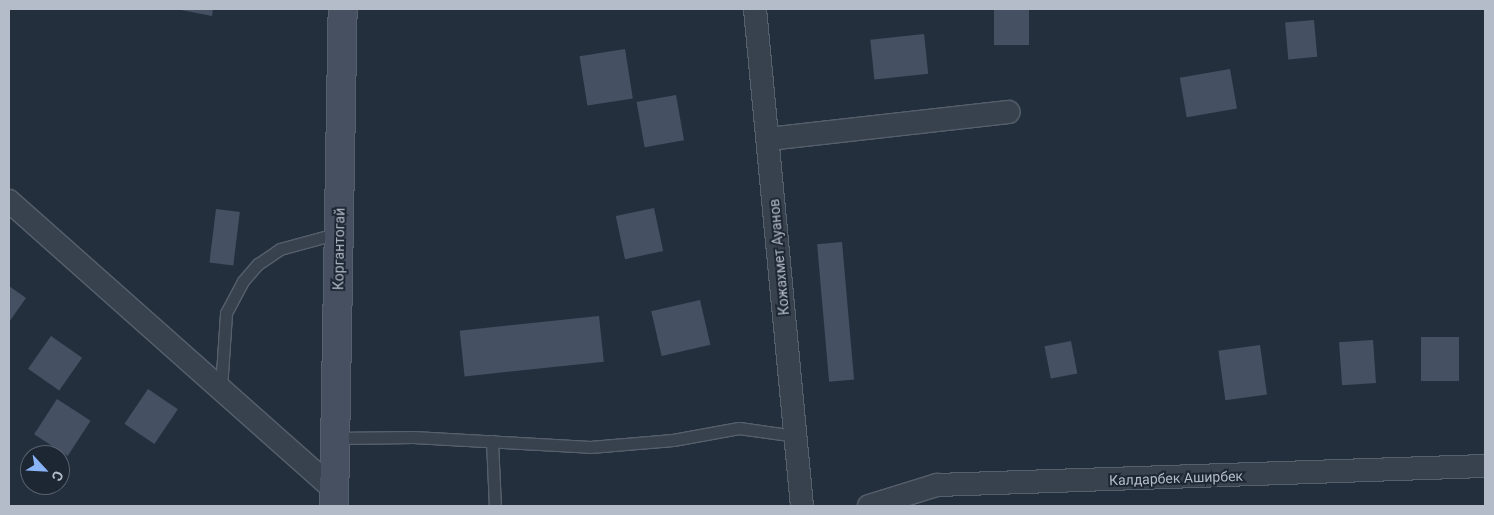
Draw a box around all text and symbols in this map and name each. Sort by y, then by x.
street label: Кожахмет Ауанов [766,198,792,316]
street label: Коргантогай [330,208,348,290]
north arrow [20,445,70,495]
street label: Калдарбек Аширбек [1109,467,1243,489]
text: С [49,468,67,483]

